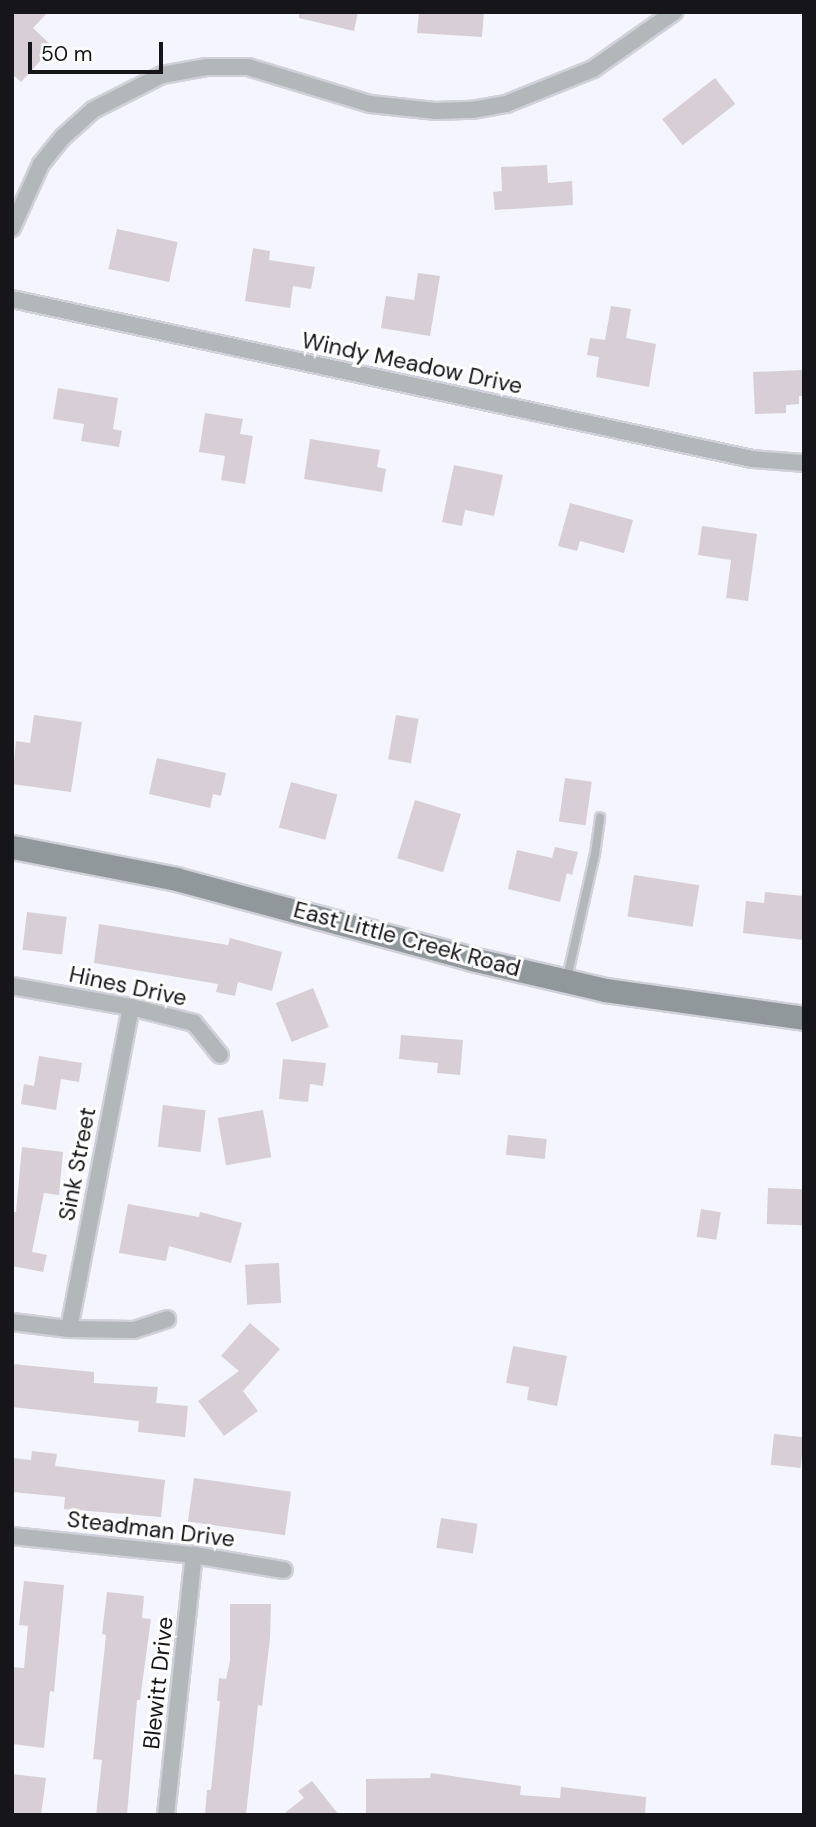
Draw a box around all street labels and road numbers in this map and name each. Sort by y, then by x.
street label: Windy Meadow Drive [299,326,525,400]
street label: East Little Creek Road [291,895,523,983]
street label: Hines Drive [67,960,189,1012]
street label: Sink Street [52,1105,102,1223]
street label: Steadman Drive [66,1505,236,1553]
street label: Blewitt Drive [137,1615,179,1751]

